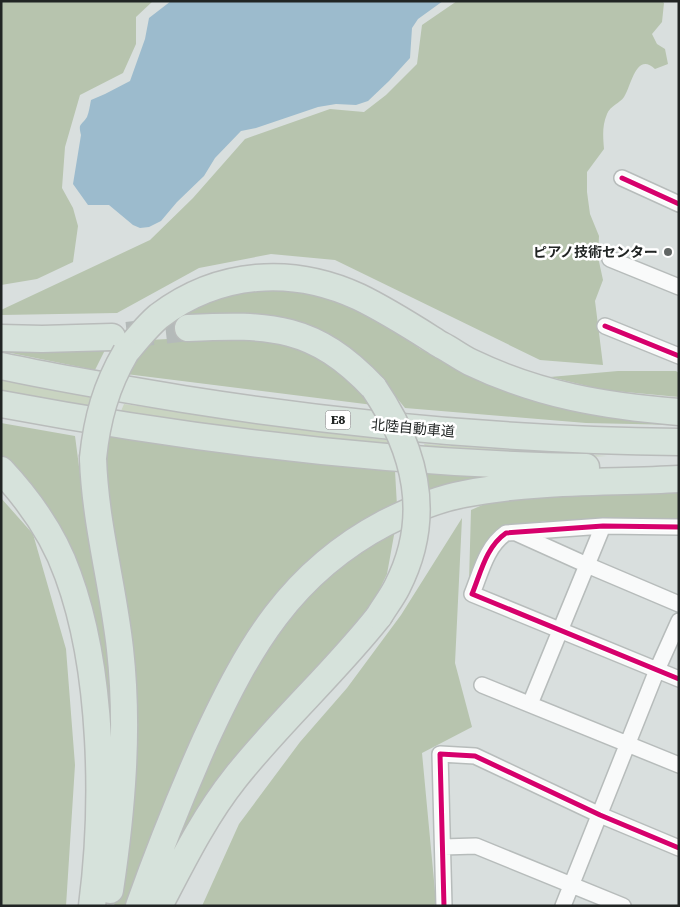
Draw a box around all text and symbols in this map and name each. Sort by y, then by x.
place label: ピアノ技術センター [533,244,658,260]
marker: ピアノ技術センター [662,246,674,258]
road number: E8 [326,410,350,430]
street label: 北陸自動車道 [370,416,456,440]

